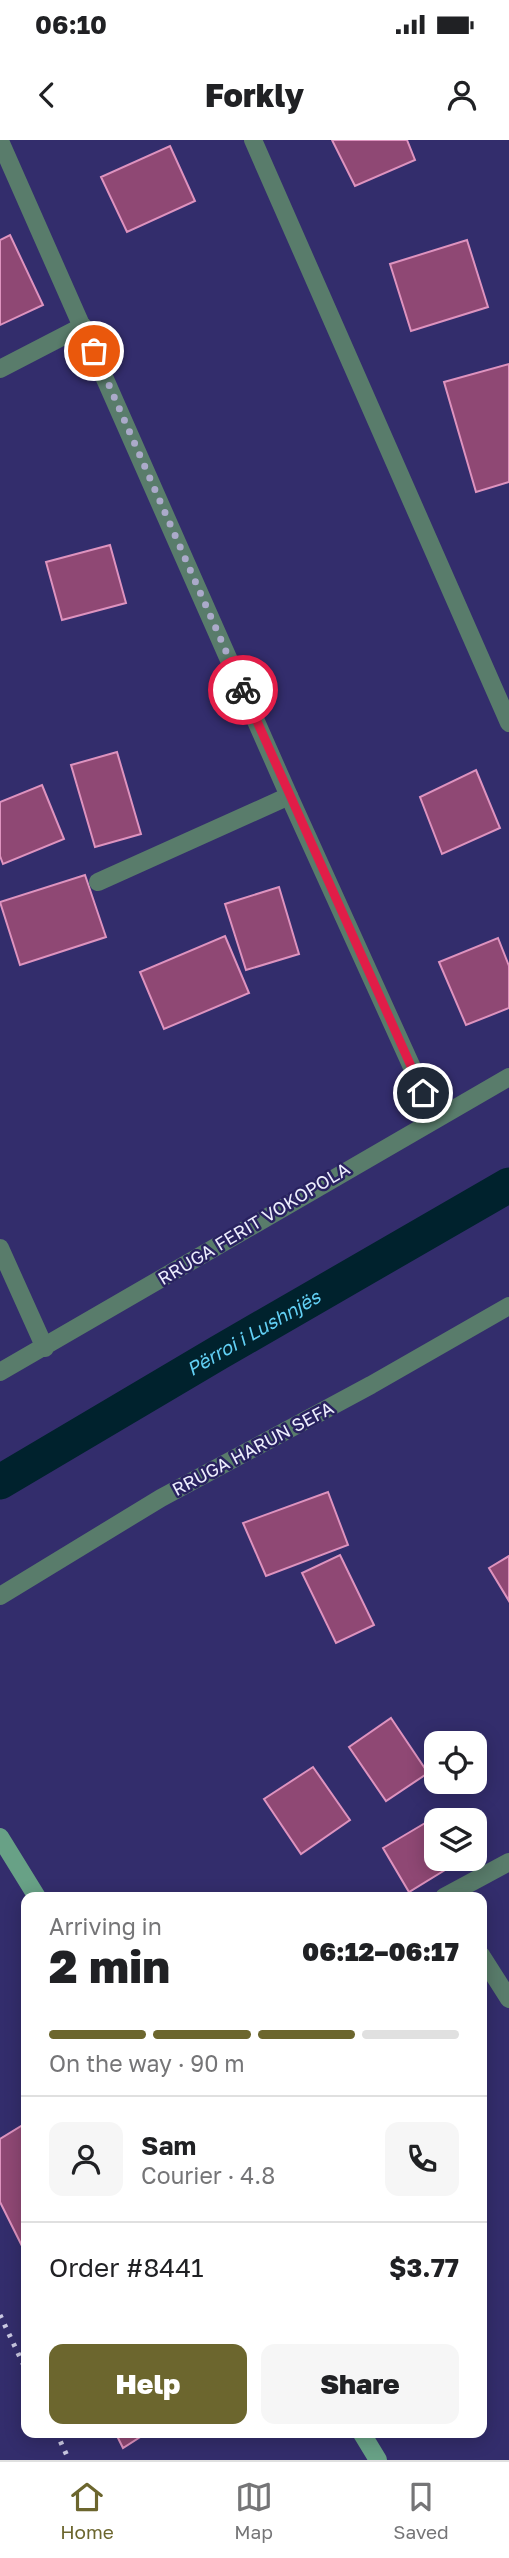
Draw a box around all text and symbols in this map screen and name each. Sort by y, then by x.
text: 06:10 [35,9,107,40]
icon: back [28,76,66,114]
text: Forkly [205,76,304,114]
icon: person [443,76,481,114]
pin [64,321,124,381]
icon: bag [75,332,113,370]
courier [208,655,278,725]
icon: bike [224,671,262,709]
pin [393,1063,453,1123]
icon: home [404,1074,442,1112]
street label: RRUGA FERIT VOKOPOLA [154,1157,353,1289]
water label: Përroi i Lushnjës [182,1284,325,1380]
street label: RRUGA HARUN SEFA [168,1396,337,1500]
map controls [424,1731,487,1871]
button: locate [424,1731,487,1794]
button: layers [424,1808,487,1871]
text: Arriving in [49,1912,162,1940]
text: 06:12–06:17 [302,1936,459,1967]
text: 2 min [49,1938,170,1993]
text: On the way · 90 m [49,2049,245,2077]
button: person [49,2122,123,2196]
button: phone [385,2122,459,2196]
text: Sam [141,2130,196,2161]
text: Courier · 4.8 [141,2161,275,2189]
text: Order #8441 [49,2252,204,2283]
text: $3.77 [389,2252,459,2283]
button: Help [49,2344,247,2424]
button: Share [261,2344,459,2424]
tab: Home [60,2478,114,2543]
tab: Map [234,2478,273,2543]
tab: Saved [393,2478,449,2543]

